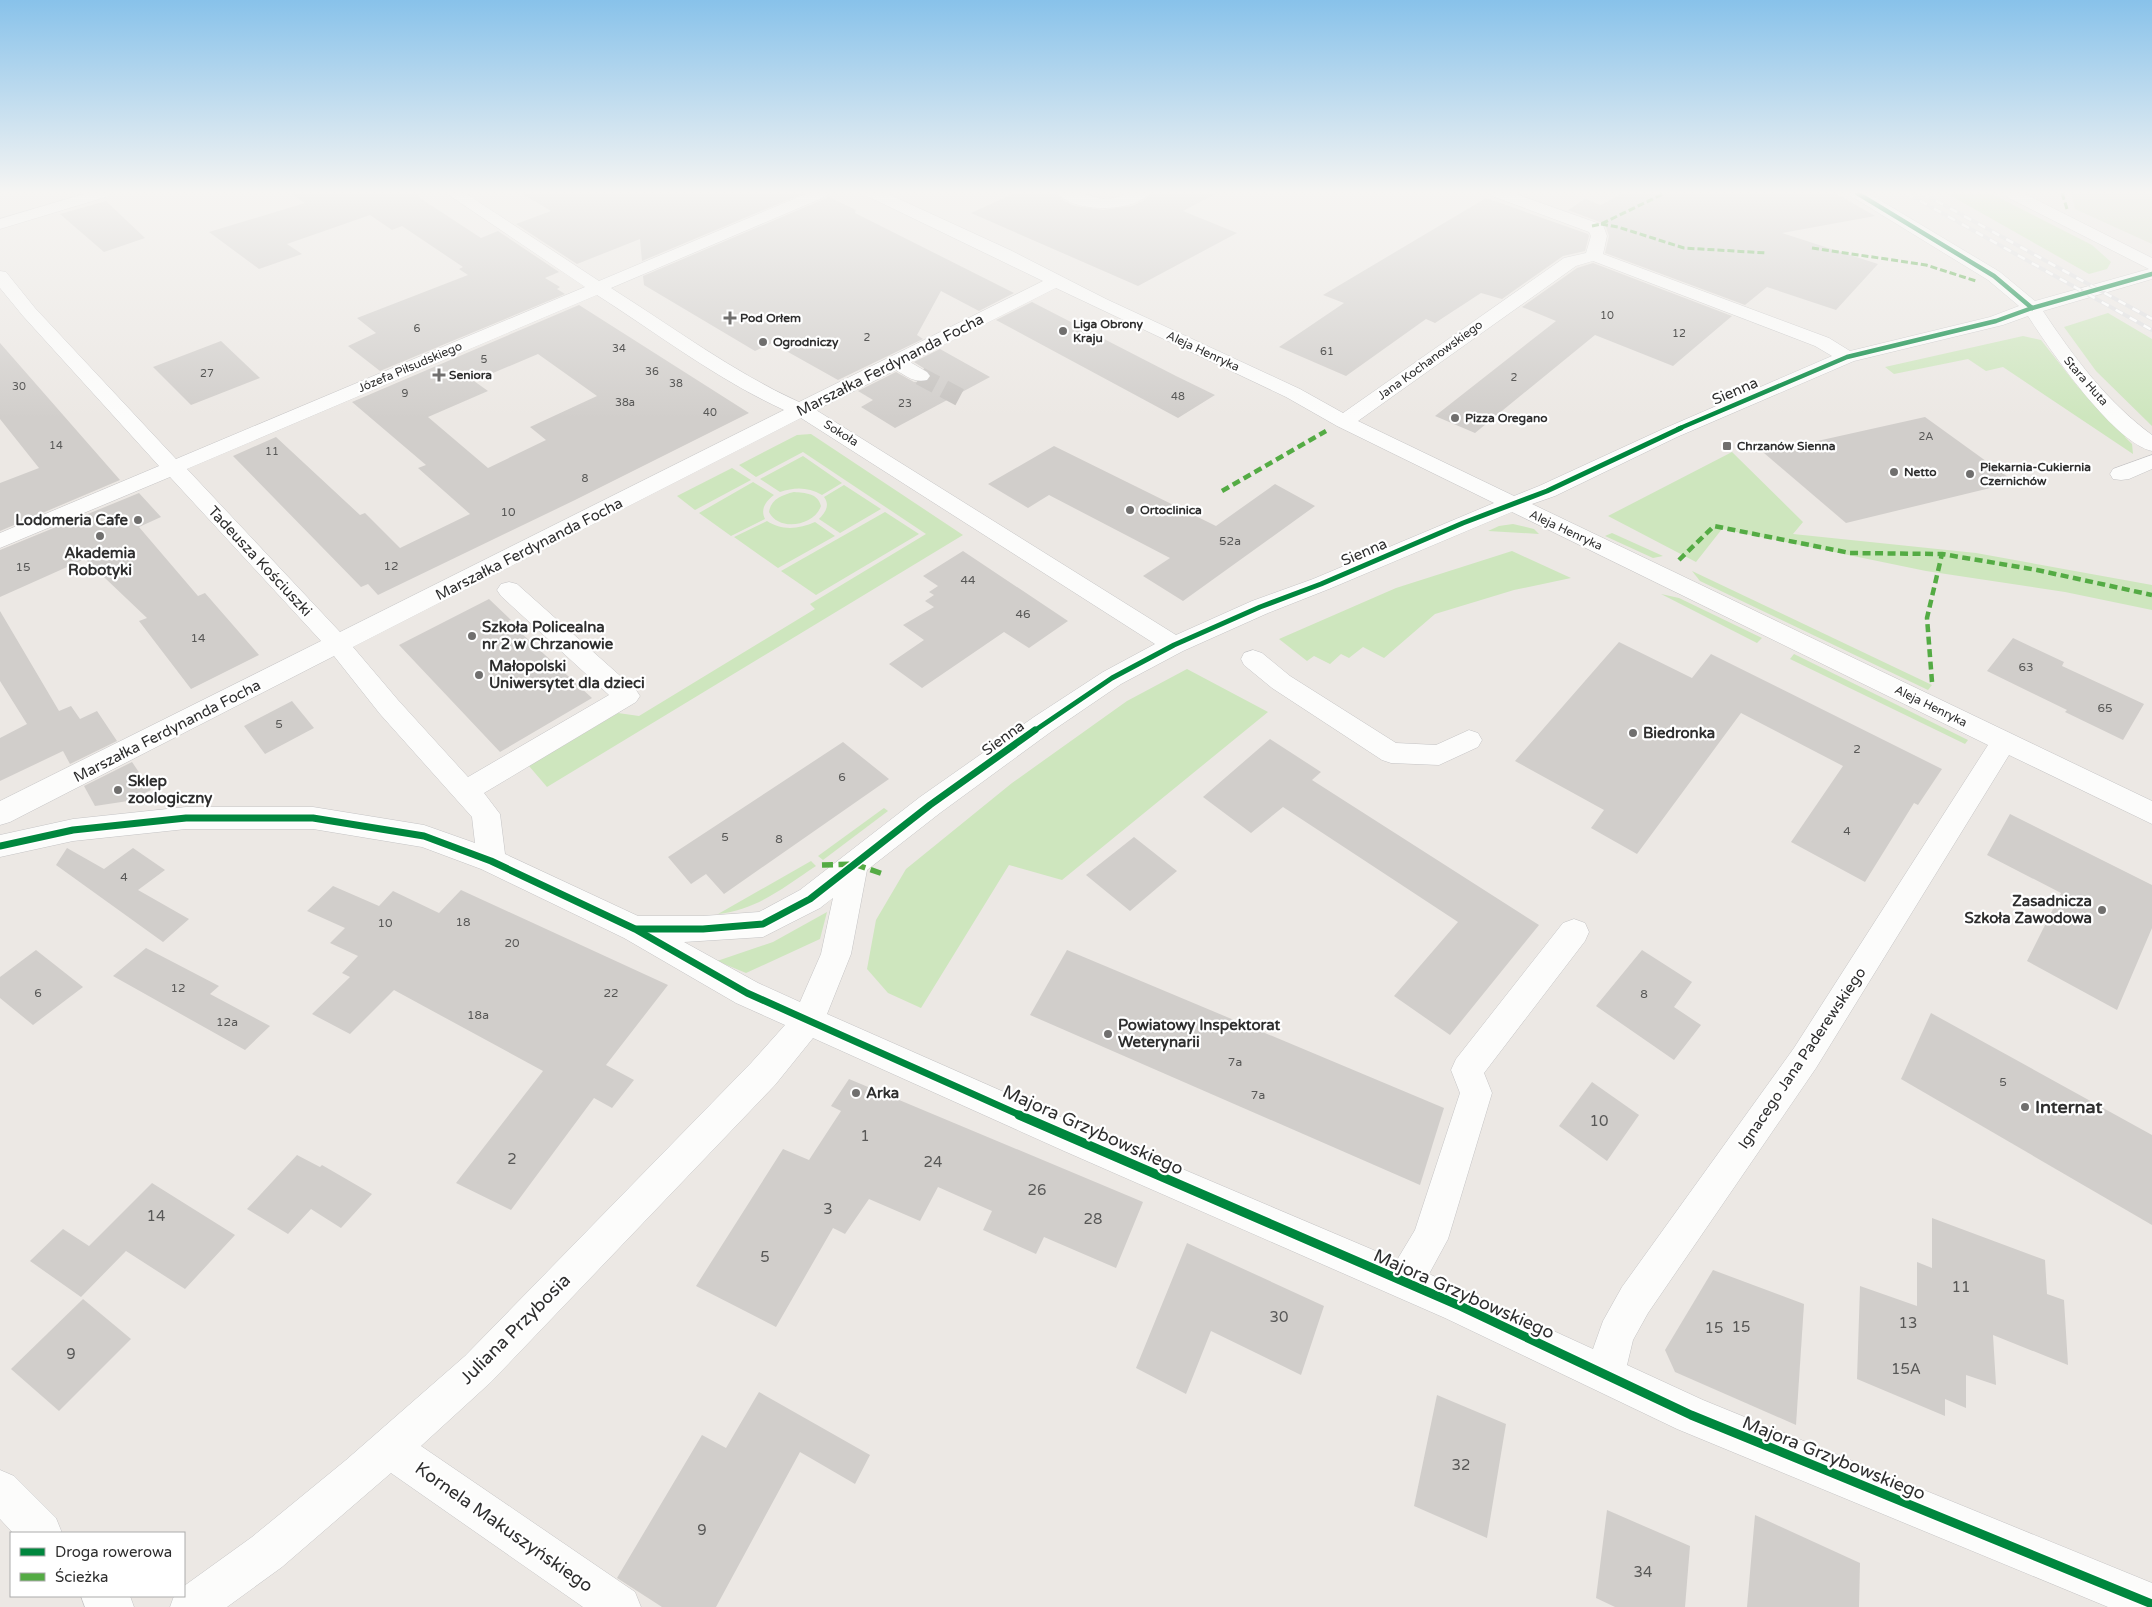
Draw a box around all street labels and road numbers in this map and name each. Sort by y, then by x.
street label: Marszałka Ferdynanda Focha [793,310,987,420]
street label: Jana Kochanowskiego [1375,317,1485,403]
street label: Aleja Henryka [1164,328,1242,374]
street label: Józefa Piłsudskiego [356,339,464,395]
street label: Stara Huta [2061,354,2111,408]
street label: Sienna [1709,373,1761,409]
street label: Sokoła [821,417,861,449]
street label: Marszałka Ferdynanda Focha [432,494,626,604]
street label: Tadeusza Kościuszki [204,502,316,620]
street label: Aleja Henryka [1527,507,1605,553]
street label: Sienna [1338,534,1390,570]
street label: Marszałka Ferdynanda Focha [70,676,264,786]
street label: Aleja Henryka [1893,682,1969,730]
street label: Sienna [978,717,1028,759]
street label: Ignacego Jana Paderewskiego [1734,964,1870,1152]
street label: Majora Grzybowskiego [999,1080,1187,1180]
street label: Majora Grzybowskiego [1370,1244,1558,1344]
street label: Juliana Przybosia [455,1269,575,1389]
street label: Majora Grzybowskiego [1739,1411,1929,1505]
street label: Kornela Makuszyńskiego [411,1457,597,1597]

